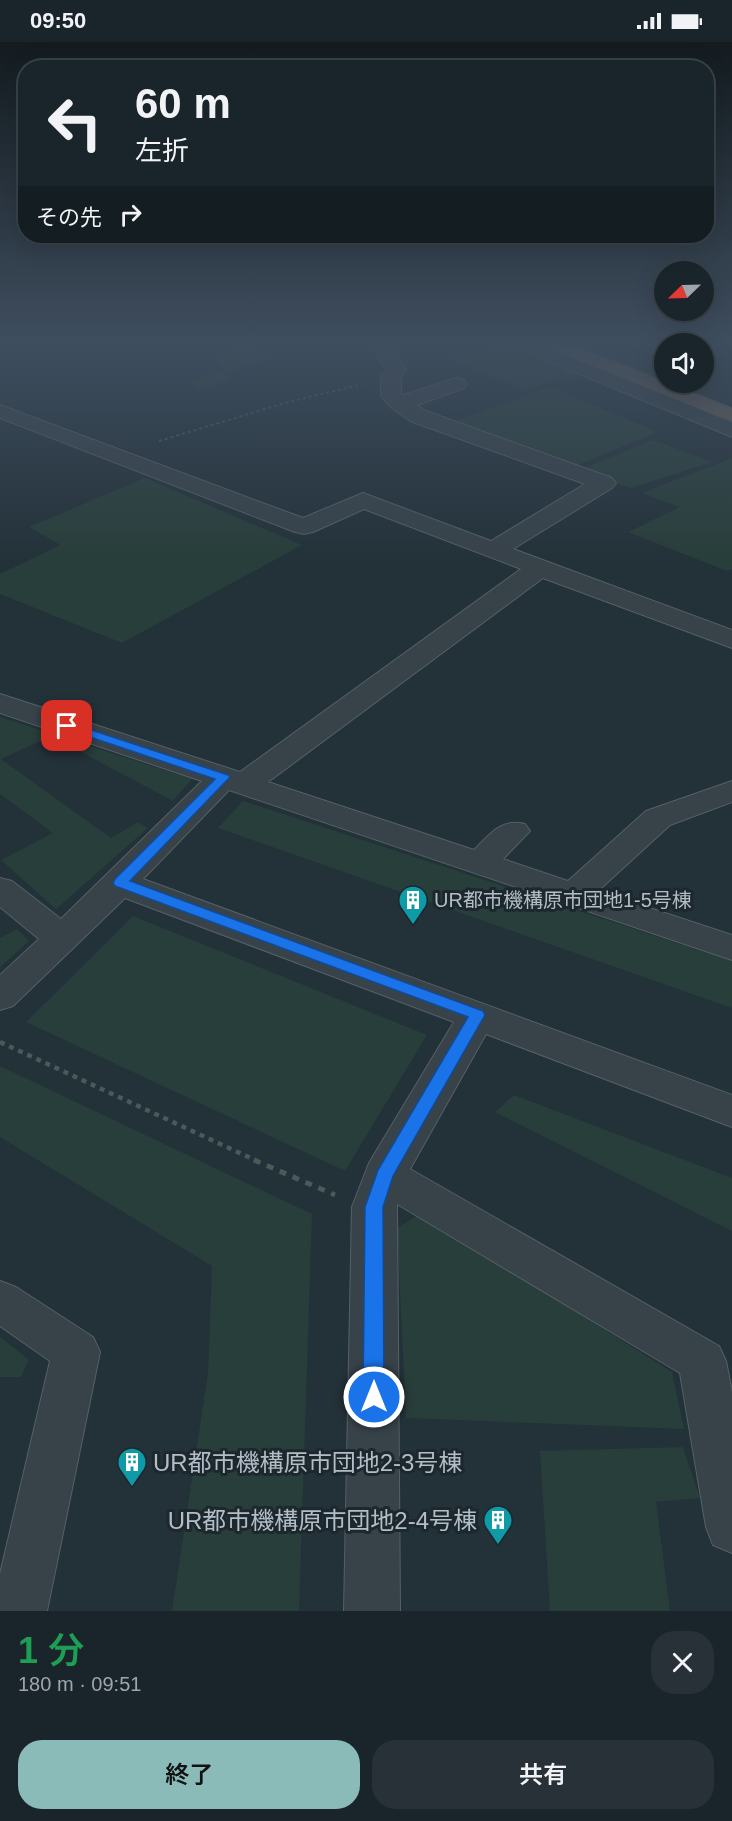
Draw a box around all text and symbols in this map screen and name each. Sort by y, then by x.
text: 09:50 [30,8,86,33]
text: 60 m [135,80,231,127]
icon: left [36,84,114,162]
text: 左折 [135,136,189,166]
icon: right [114,198,147,231]
text: その先 [36,205,102,230]
north arrow [654,261,714,321]
map controls [654,261,714,393]
button: sound [654,333,714,393]
pin [41,700,92,751]
icon: arrive [50,709,83,742]
building icon: UR都市機構原市団地1-5号棟 [397,884,429,926]
place label: UR都市機構原市団地1-5号棟 [434,889,692,911]
position arrow [342,1365,406,1429]
building icon: UR都市機構原市団地2-3号棟 [116,1446,148,1488]
place label: UR都市機構原市団地2-3号棟 [153,1449,462,1476]
building icon: UR都市機構原市団地2-4号棟 [482,1504,514,1546]
place label: UR都市機構原市団地2-4号棟 [168,1507,477,1534]
text: 1 分 [18,1630,84,1671]
button: close [651,1631,714,1694]
text: 180 m · 09:51 [18,1673,141,1695]
button: 終了 [18,1740,360,1809]
button: 共有 [372,1740,714,1809]

